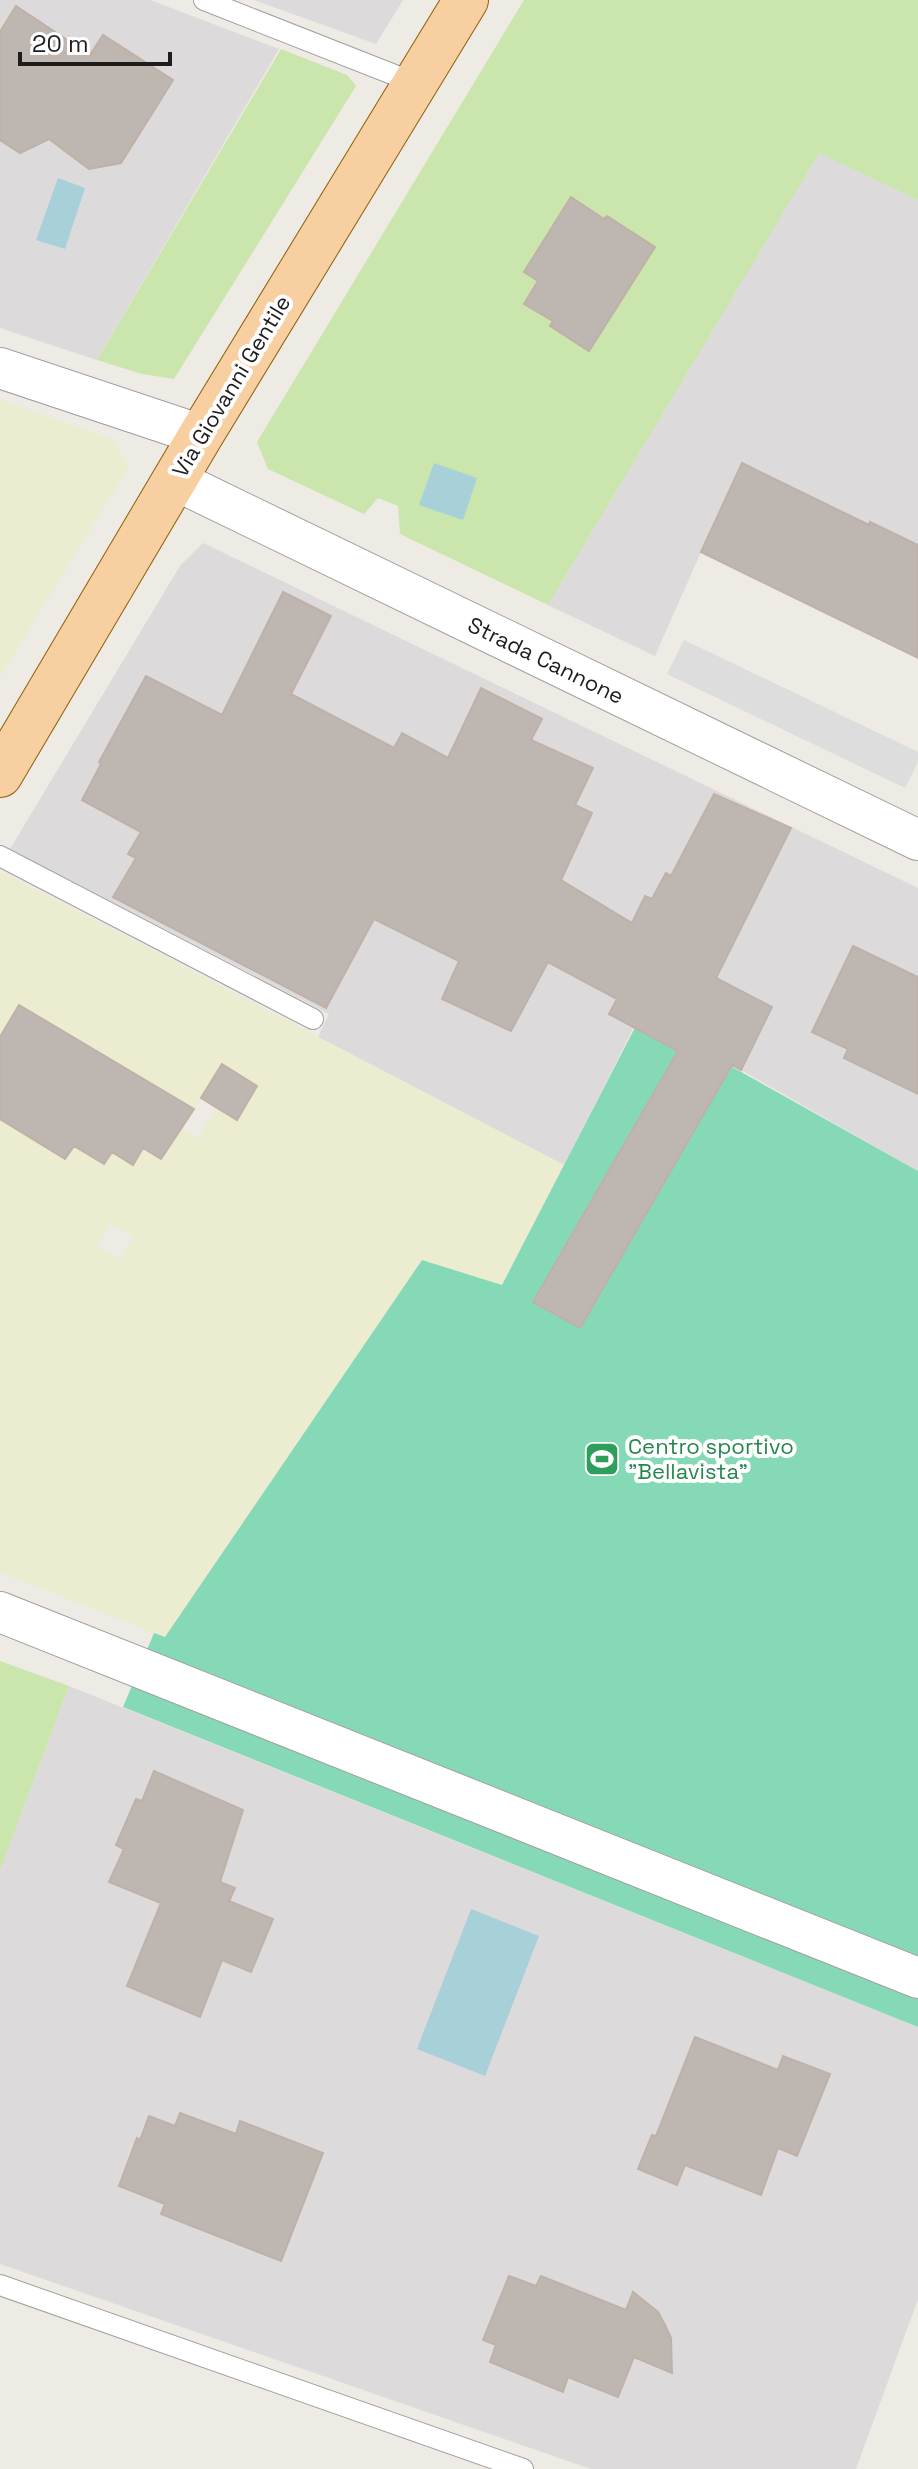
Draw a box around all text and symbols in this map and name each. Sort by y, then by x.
scale bar [20,16,170,66]
text: 20 m [32,28,89,59]
street label: Via Giovanni Gentile [166,290,296,482]
street label: Strada Cannone [463,610,629,710]
place label: Centro sportivo "Bellavista" [628,1432,794,1485]
sports icon: Centro sportivo "Bellavista" [583,1440,621,1478]

